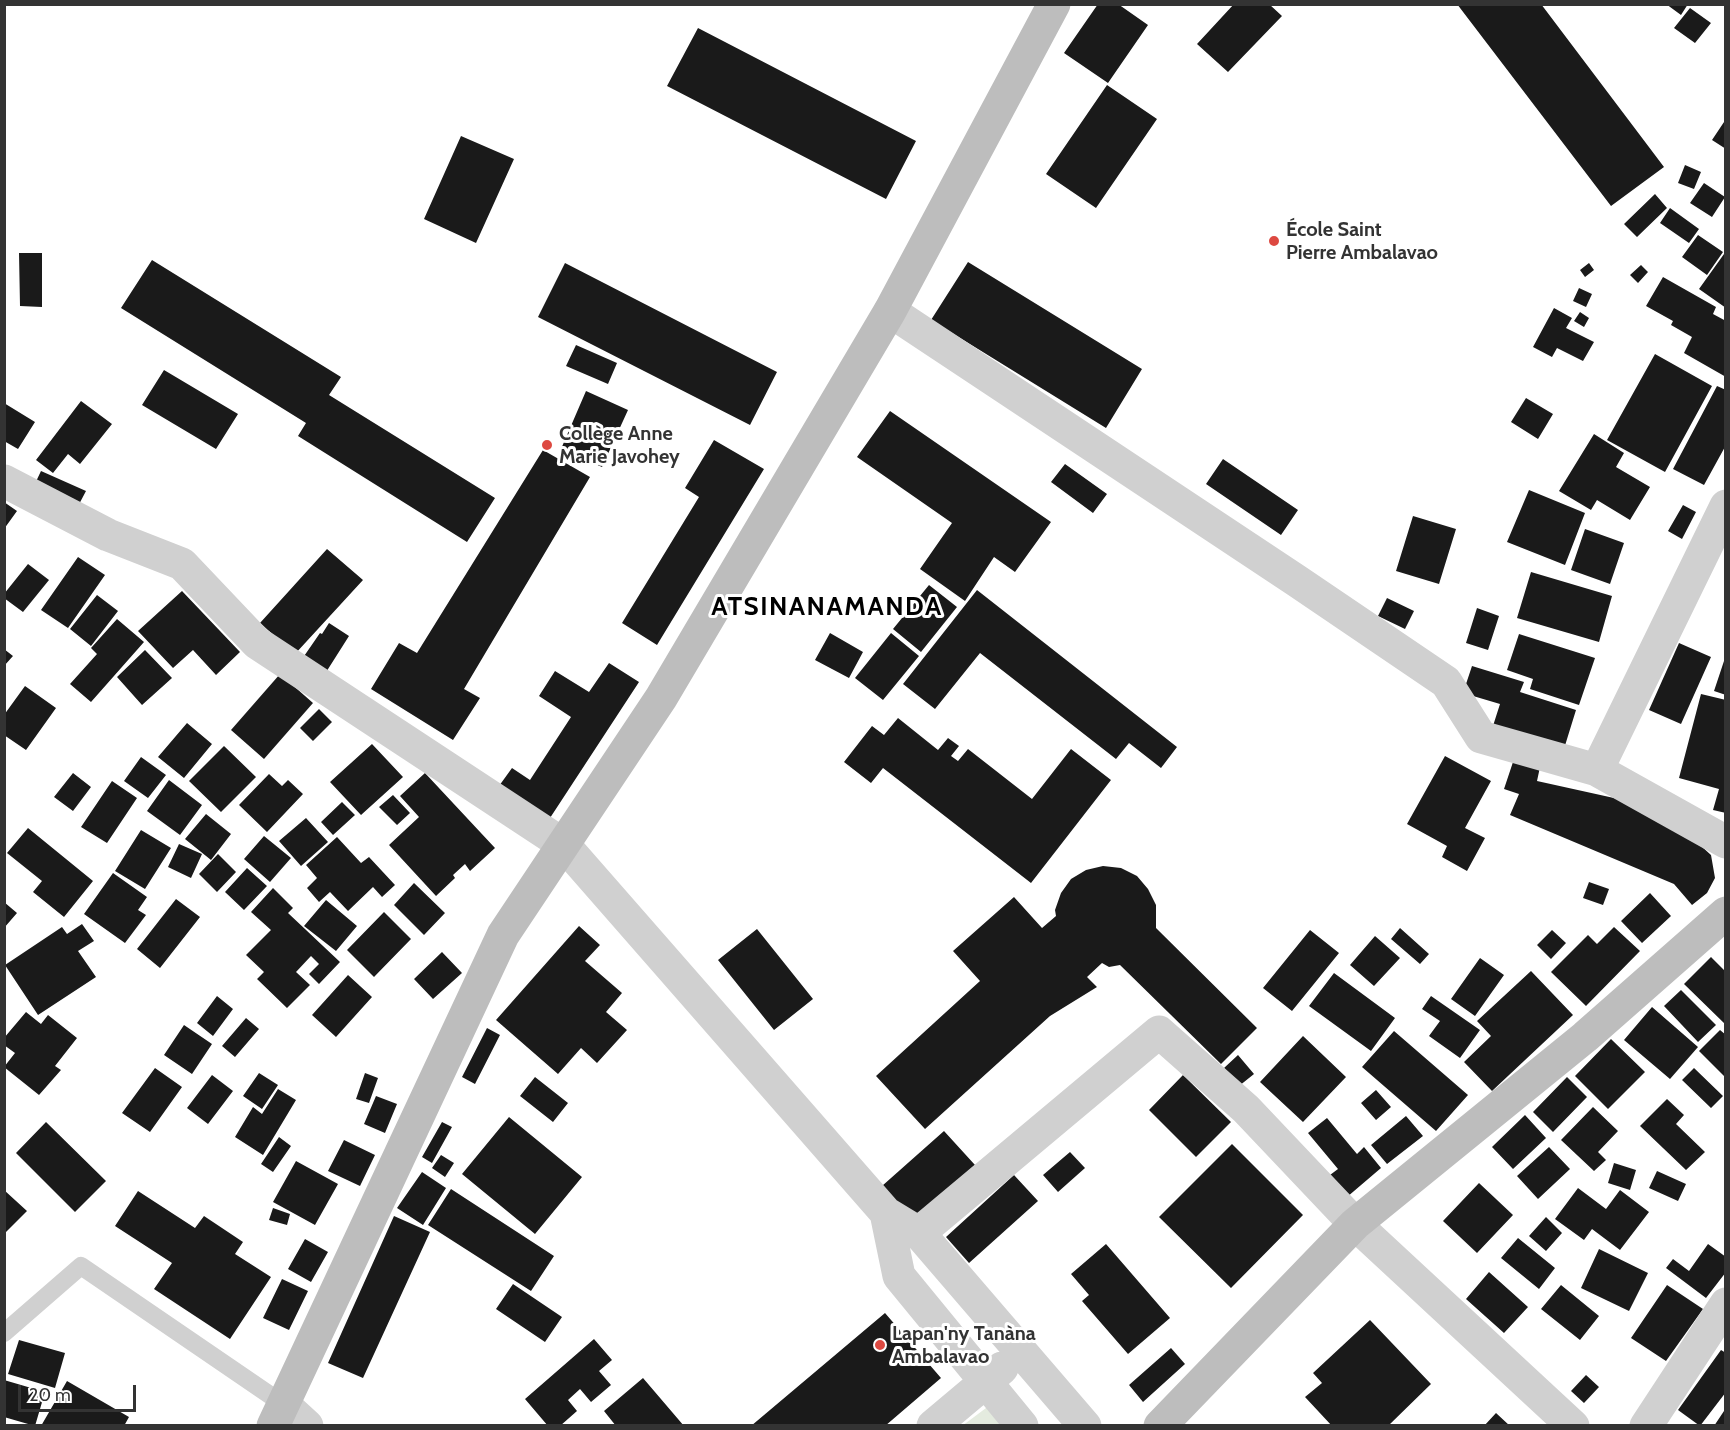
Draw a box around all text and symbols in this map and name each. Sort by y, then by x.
place label: École Saint Pierre Ambalavao [1286,218,1438,265]
marker: École Saint Pierre Ambalavao [1267,234,1281,248]
place label: Collège Anne Marie Javohey [559,422,680,469]
marker: Collège Anne Marie Javohey [540,438,554,452]
district label: ATSINANAMANDA [711,591,943,623]
place label: Lapan'ny Tanàna Ambalavao [892,1322,1036,1369]
marker: Lapan'ny Tanàna Ambalavao [873,1338,887,1352]
scale bar [21,1373,140,1411]
text: 20 m [29,1384,71,1406]

